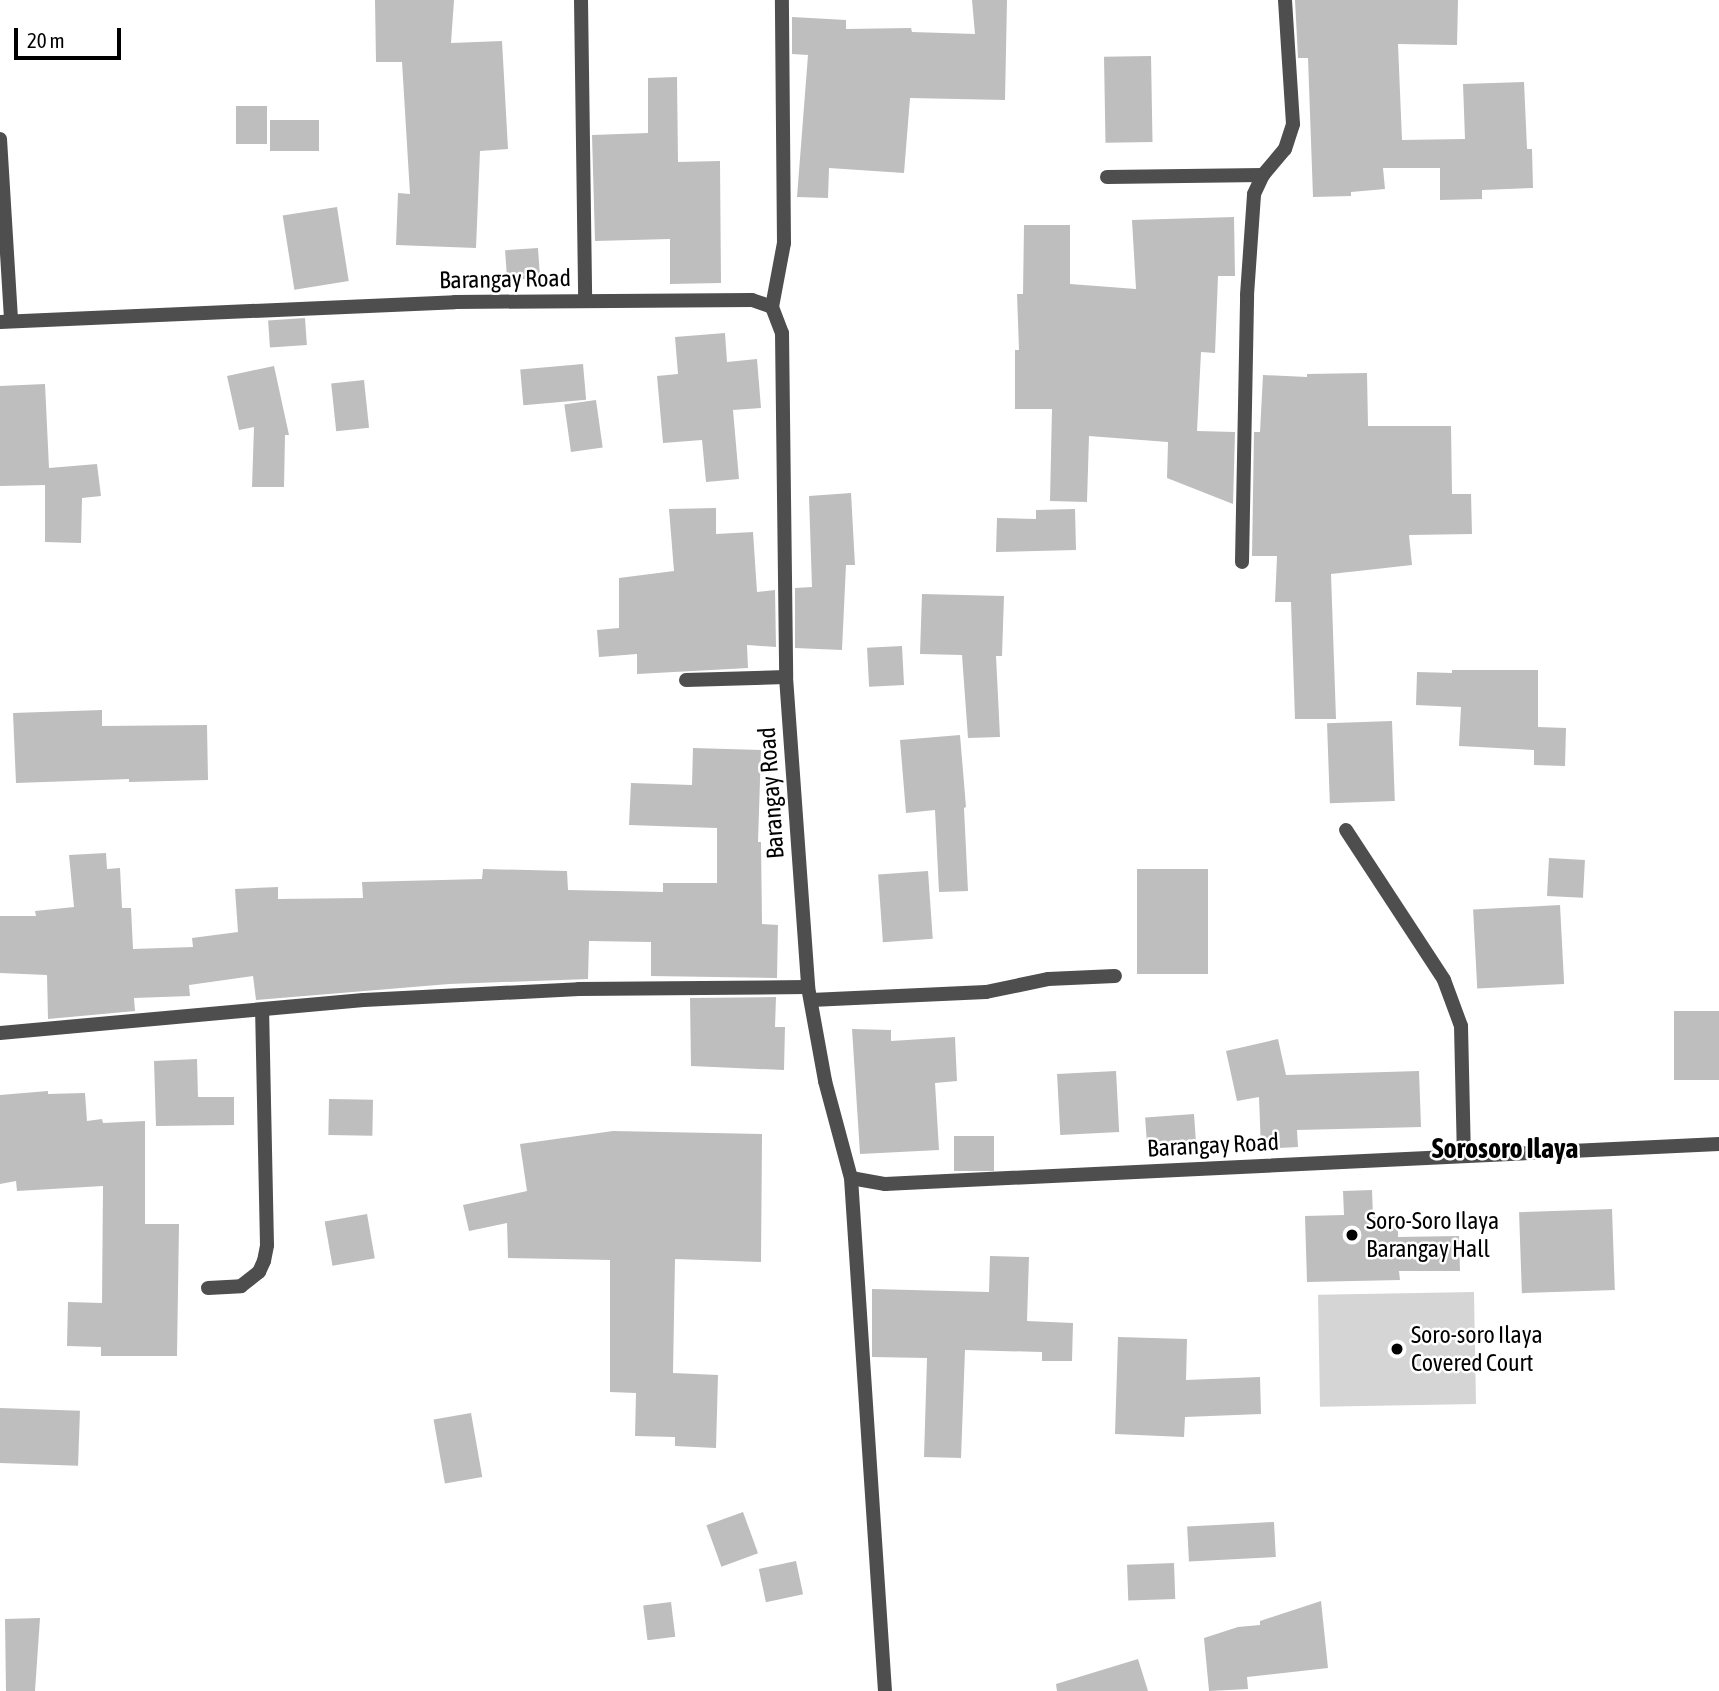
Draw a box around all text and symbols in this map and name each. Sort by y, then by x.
scale bar [18,14,124,58]
text: 20 m [27,28,65,52]
street label: Barangay Road [439,263,571,295]
street label: Barangay Road [752,726,790,860]
street label: Barangay Road [1146,1127,1280,1163]
district label: Sorosoro Ilaya [1432,1131,1578,1165]
place label: Soro-Soro Ilaya Barangay Hall [1366,1207,1499,1263]
marker: Soro-Soro Ilaya Barangay Hall [1344,1227,1360,1243]
place label: Soro-soro Ilaya Covered Court [1411,1321,1543,1377]
marker: Soro-soro Ilaya Covered Court [1389,1341,1405,1357]

